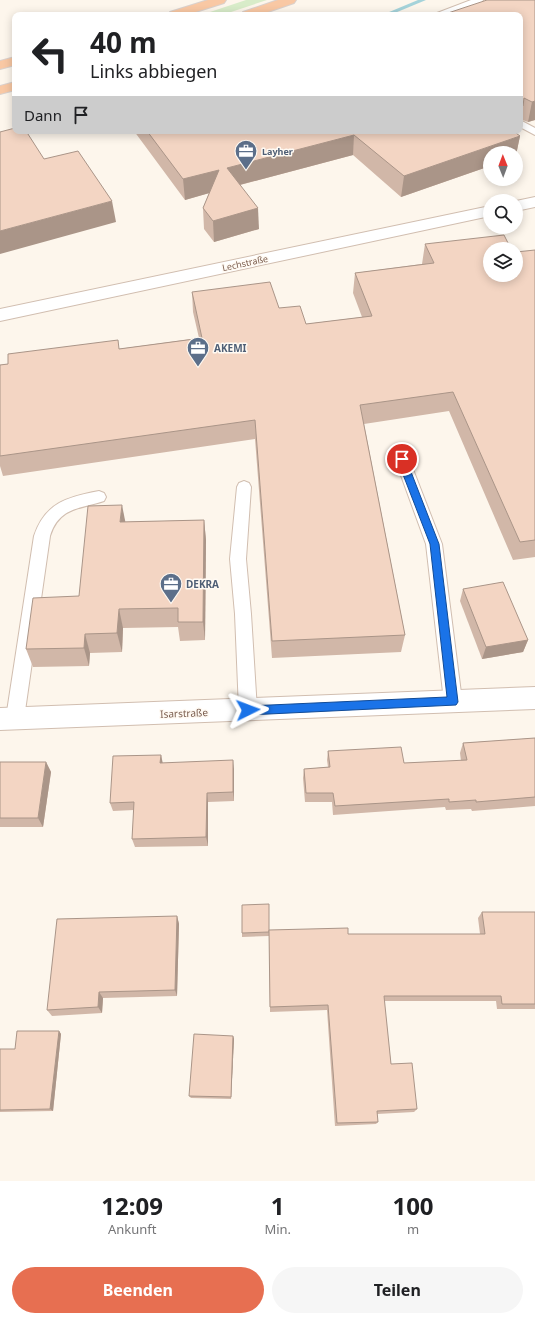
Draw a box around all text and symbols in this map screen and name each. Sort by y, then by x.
text: 40 m [90,23,157,61]
icon: left [24,28,76,80]
text: Links abbiegen [90,59,218,83]
icon: arrive [70,104,92,126]
text: Dann [24,105,62,125]
office icon: Layher [233,138,259,171]
place label: Layher [262,145,293,158]
north arrow [483,146,523,186]
map controls [483,146,523,282]
button: search [483,194,523,234]
button: layers [483,242,523,282]
street label: Lechstraße [221,252,269,274]
office icon: AKEMI [185,335,211,368]
place label: AKEMI [214,341,247,355]
pin [385,442,419,476]
icon: arrive [391,448,413,470]
office icon: DEKRA [158,571,184,604]
place label: DEKRA [186,577,219,591]
position arrow [227,689,269,731]
street label: Isarstraße [160,705,208,721]
text: 12:09 [101,1189,163,1222]
text: 1 [271,1189,285,1222]
text: 100 [392,1189,434,1222]
text: Ankunft [108,1220,156,1238]
text: Min. [264,1220,291,1238]
text: m [407,1220,419,1238]
button: Beenden [12,1267,264,1313]
button: Teilen [272,1267,523,1313]

